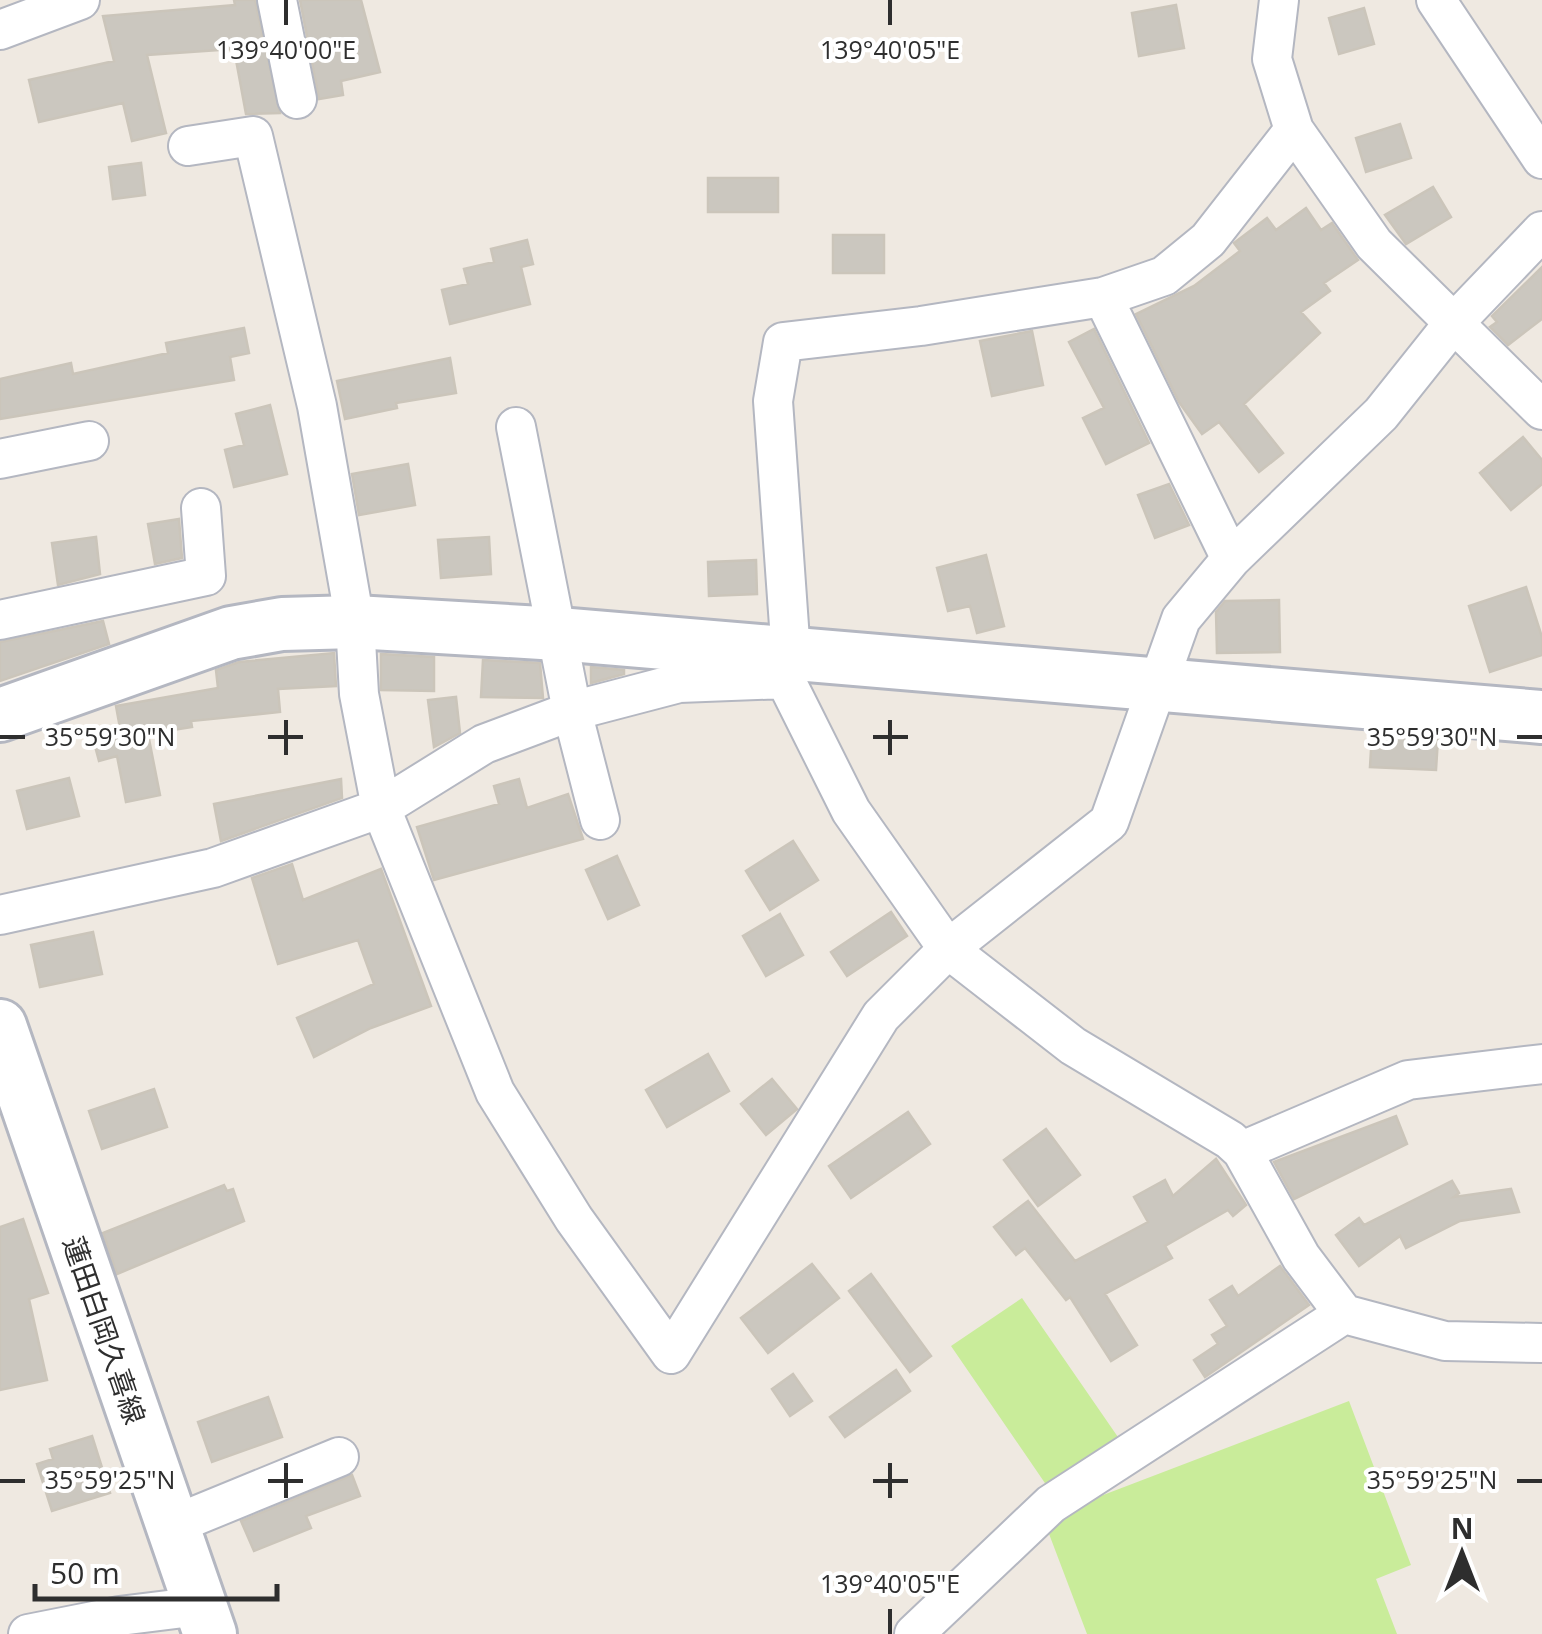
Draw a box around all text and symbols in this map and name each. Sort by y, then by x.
text: 139°40'00"E [216,32,356,66]
text: 139°40'05"E [820,32,960,66]
text: 35°59'30"N [45,719,175,753]
text: 35°59'30"N [1367,719,1497,753]
street label: 蓮田白岡久喜線 [55,1231,155,1429]
text: 35°59'25"N [45,1462,175,1496]
text: 35°59'25"N [1367,1462,1497,1496]
north arrow [1412,1504,1512,1604]
text: N [1451,1509,1473,1547]
scale bar [35,1539,278,1601]
text: 50 m [50,1552,120,1593]
text: 139°40'05"E [820,1566,960,1600]

